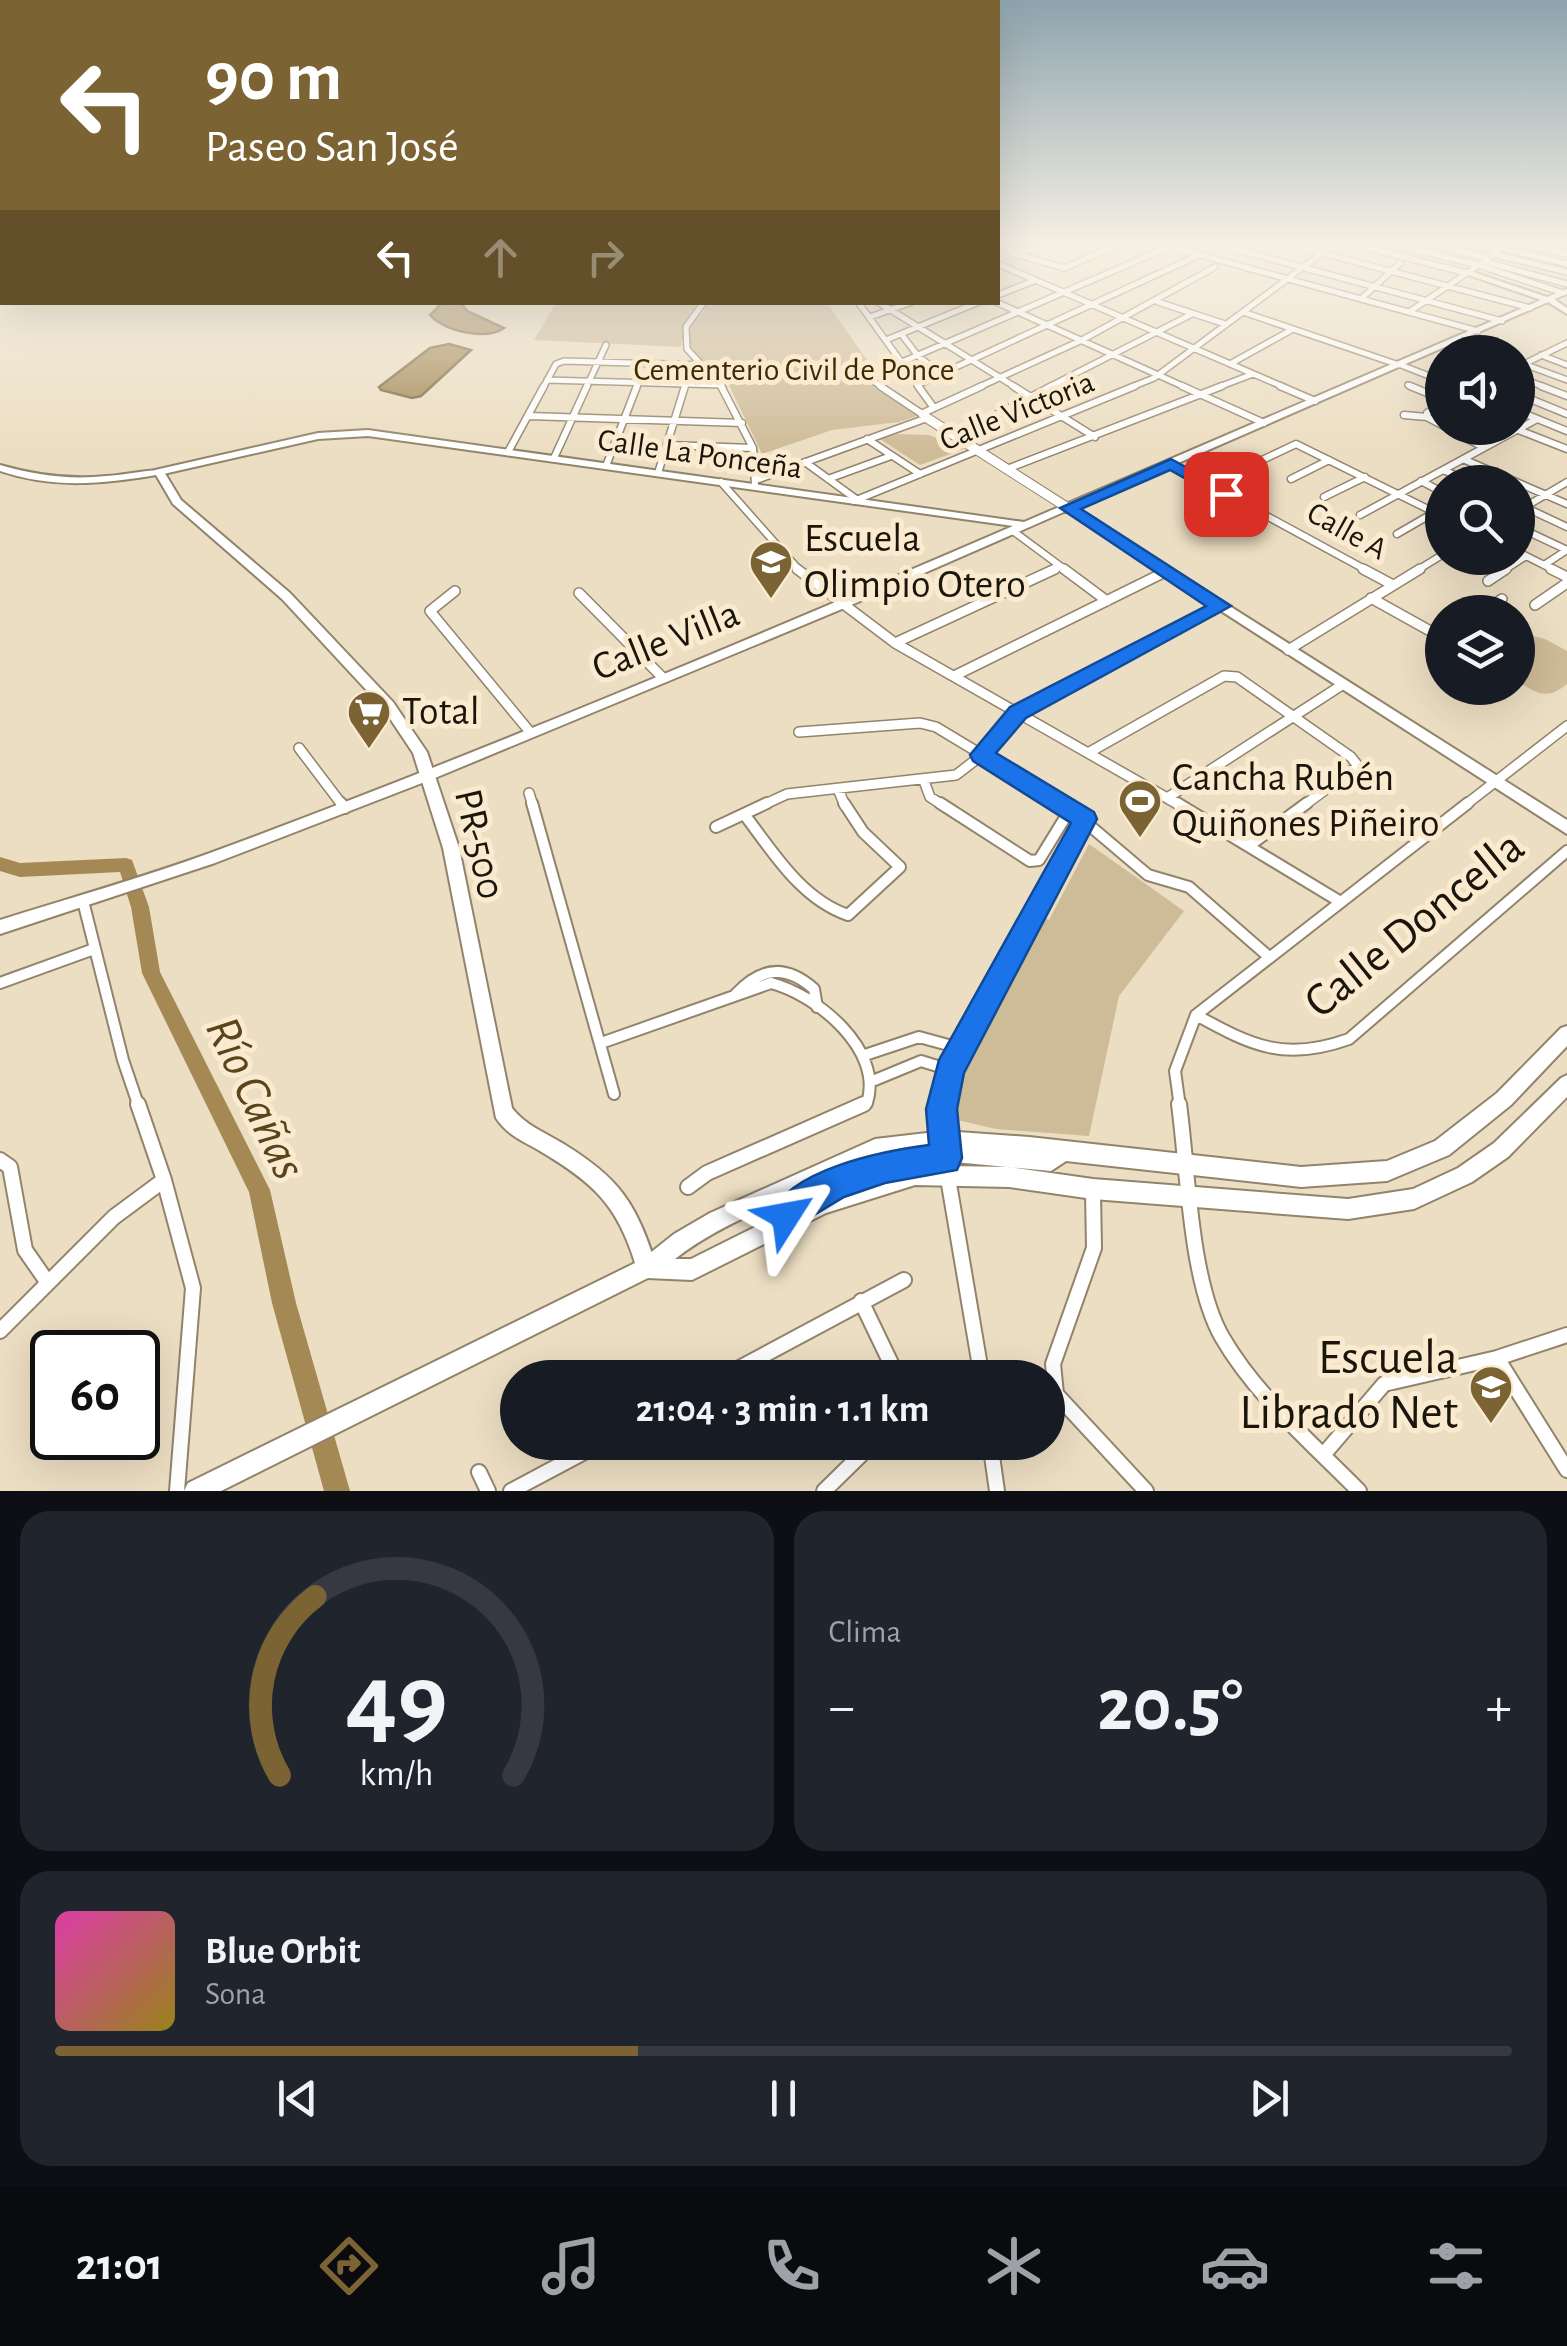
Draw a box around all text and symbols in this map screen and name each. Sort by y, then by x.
icon: left [40,40,170,170]
text: 90 m [205,43,342,113]
text: Paseo San José [205,125,459,170]
icon: left [368,230,423,285]
icon: ahead [473,230,528,285]
icon: right [578,230,633,285]
map controls [1425,335,1535,705]
button: sound [1425,335,1535,445]
park label: Cementerio Civil de Ponce [634,354,954,386]
street label: Calle Victoria [935,366,1099,456]
street label: Calle La Ponceña [596,424,804,484]
pin [1184,452,1269,537]
button: search [1425,465,1535,575]
icon: arrive [1199,467,1254,522]
street label: Calle A [1302,496,1392,566]
place label: Escuela Olimpio Otero [804,519,1026,605]
school or university icon: Escuela Olimpio Otero [748,539,794,600]
street label: Calle Villa [587,594,745,688]
button: layers [1425,595,1535,705]
supermarket icon: Total [346,689,392,750]
place label: Total [402,692,480,732]
place label: Cancha Rubén Quiñones Piñeiro [1172,758,1440,844]
sports icon: Cancha Rubén Quiñones Piñeiro [1117,778,1163,839]
street label: PR-500 [447,785,511,903]
street label: Calle Doncella [1296,823,1534,1027]
water label: Río Cañas [196,1009,314,1187]
position arrow [734,1164,838,1268]
speed limit sign: 60 [30,1330,160,1460]
place label: Escuela Librado Net [1239,1335,1458,1438]
school or university icon: Escuela Librado Net [1468,1364,1514,1425]
text: 21:04 · 3 min · 1.1 km [636,1391,929,1429]
text: Clima [829,1616,901,1648]
text: 49 [345,1650,448,1754]
text: 20.5° [1097,1669,1243,1744]
text: − [829,1680,855,1735]
text: + [1486,1680,1512,1735]
text: km/h [360,1756,434,1792]
text: Blue Orbit [205,1933,360,1971]
text: Sona [205,1978,266,2010]
icon: previous [270,2071,325,2126]
icon: pause [756,2071,811,2126]
icon: next [1242,2071,1297,2126]
icon: directions [314,2231,384,2301]
icon: music [536,2231,606,2301]
icon: phone [757,2231,827,2301]
icon: climate [979,2231,1049,2301]
icon: car [1200,2231,1270,2301]
icon: filters [1421,2231,1491,2301]
text: 21:01 [76,2243,163,2288]

